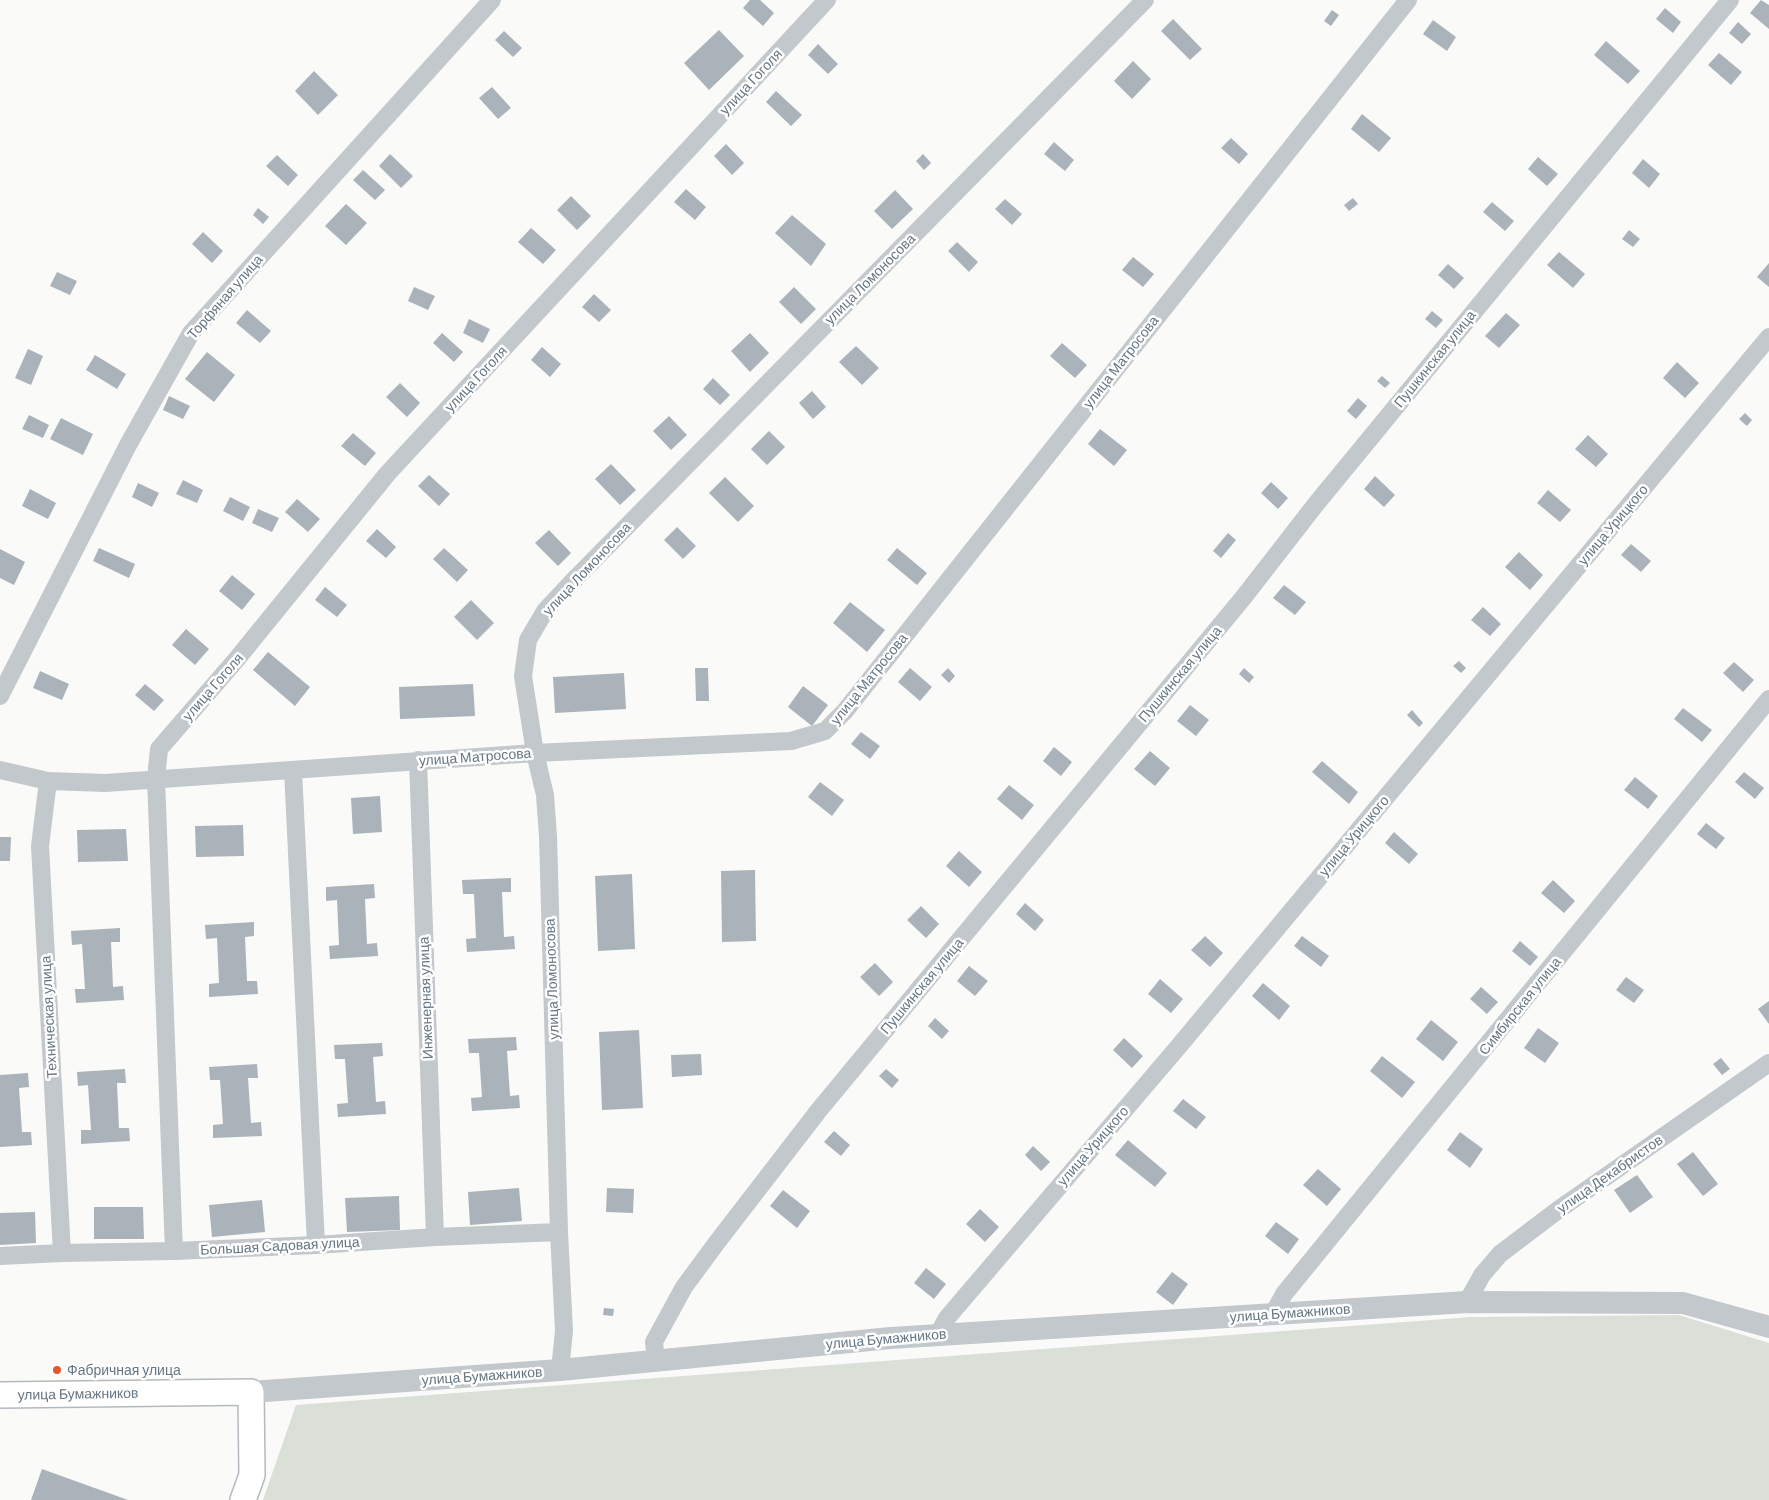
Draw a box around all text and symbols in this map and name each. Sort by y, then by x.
street label: улица Гоголя [716,46,786,118]
street label: улица Ломоносова [821,230,919,328]
street label: Торфяная улица [184,251,266,343]
street label: Пушкинская улица [1391,307,1479,411]
street label: улица Матросова [1080,312,1162,412]
street label: улица Гоголя [441,343,511,415]
street label: улица Урицкого [1574,481,1652,569]
street label: улица Ломоносова [540,519,634,619]
street label: Пушкинская улица [1135,623,1225,725]
street label: улица Матросова [827,630,911,728]
street label: улица Гоголя [179,650,247,724]
street label: улица Матросова [418,745,532,769]
street label: улица Урицкого [1315,792,1393,880]
street label: улица Ломоносова [541,918,563,1040]
street label: Пушкинская улица [877,935,967,1037]
street label: Инженерная улица [415,936,437,1060]
street label: Симбирская улица [1475,954,1565,1058]
street label: Техническая улица [37,955,61,1079]
street label: улица Урицкого [1054,1103,1132,1189]
street label: улица Декабристов [1554,1131,1666,1217]
street label: Большая Садовая улица [200,1233,360,1259]
street label: улица Бумажников [1229,1300,1351,1326]
street label: улица Бумажников [825,1325,947,1353]
place label: Фабричная улица [67,1362,181,1378]
street label: улица Бумажников [421,1363,543,1389]
marker: Фабричная улица [51,1364,63,1376]
street label: улица Бумажников [17,1385,139,1403]

